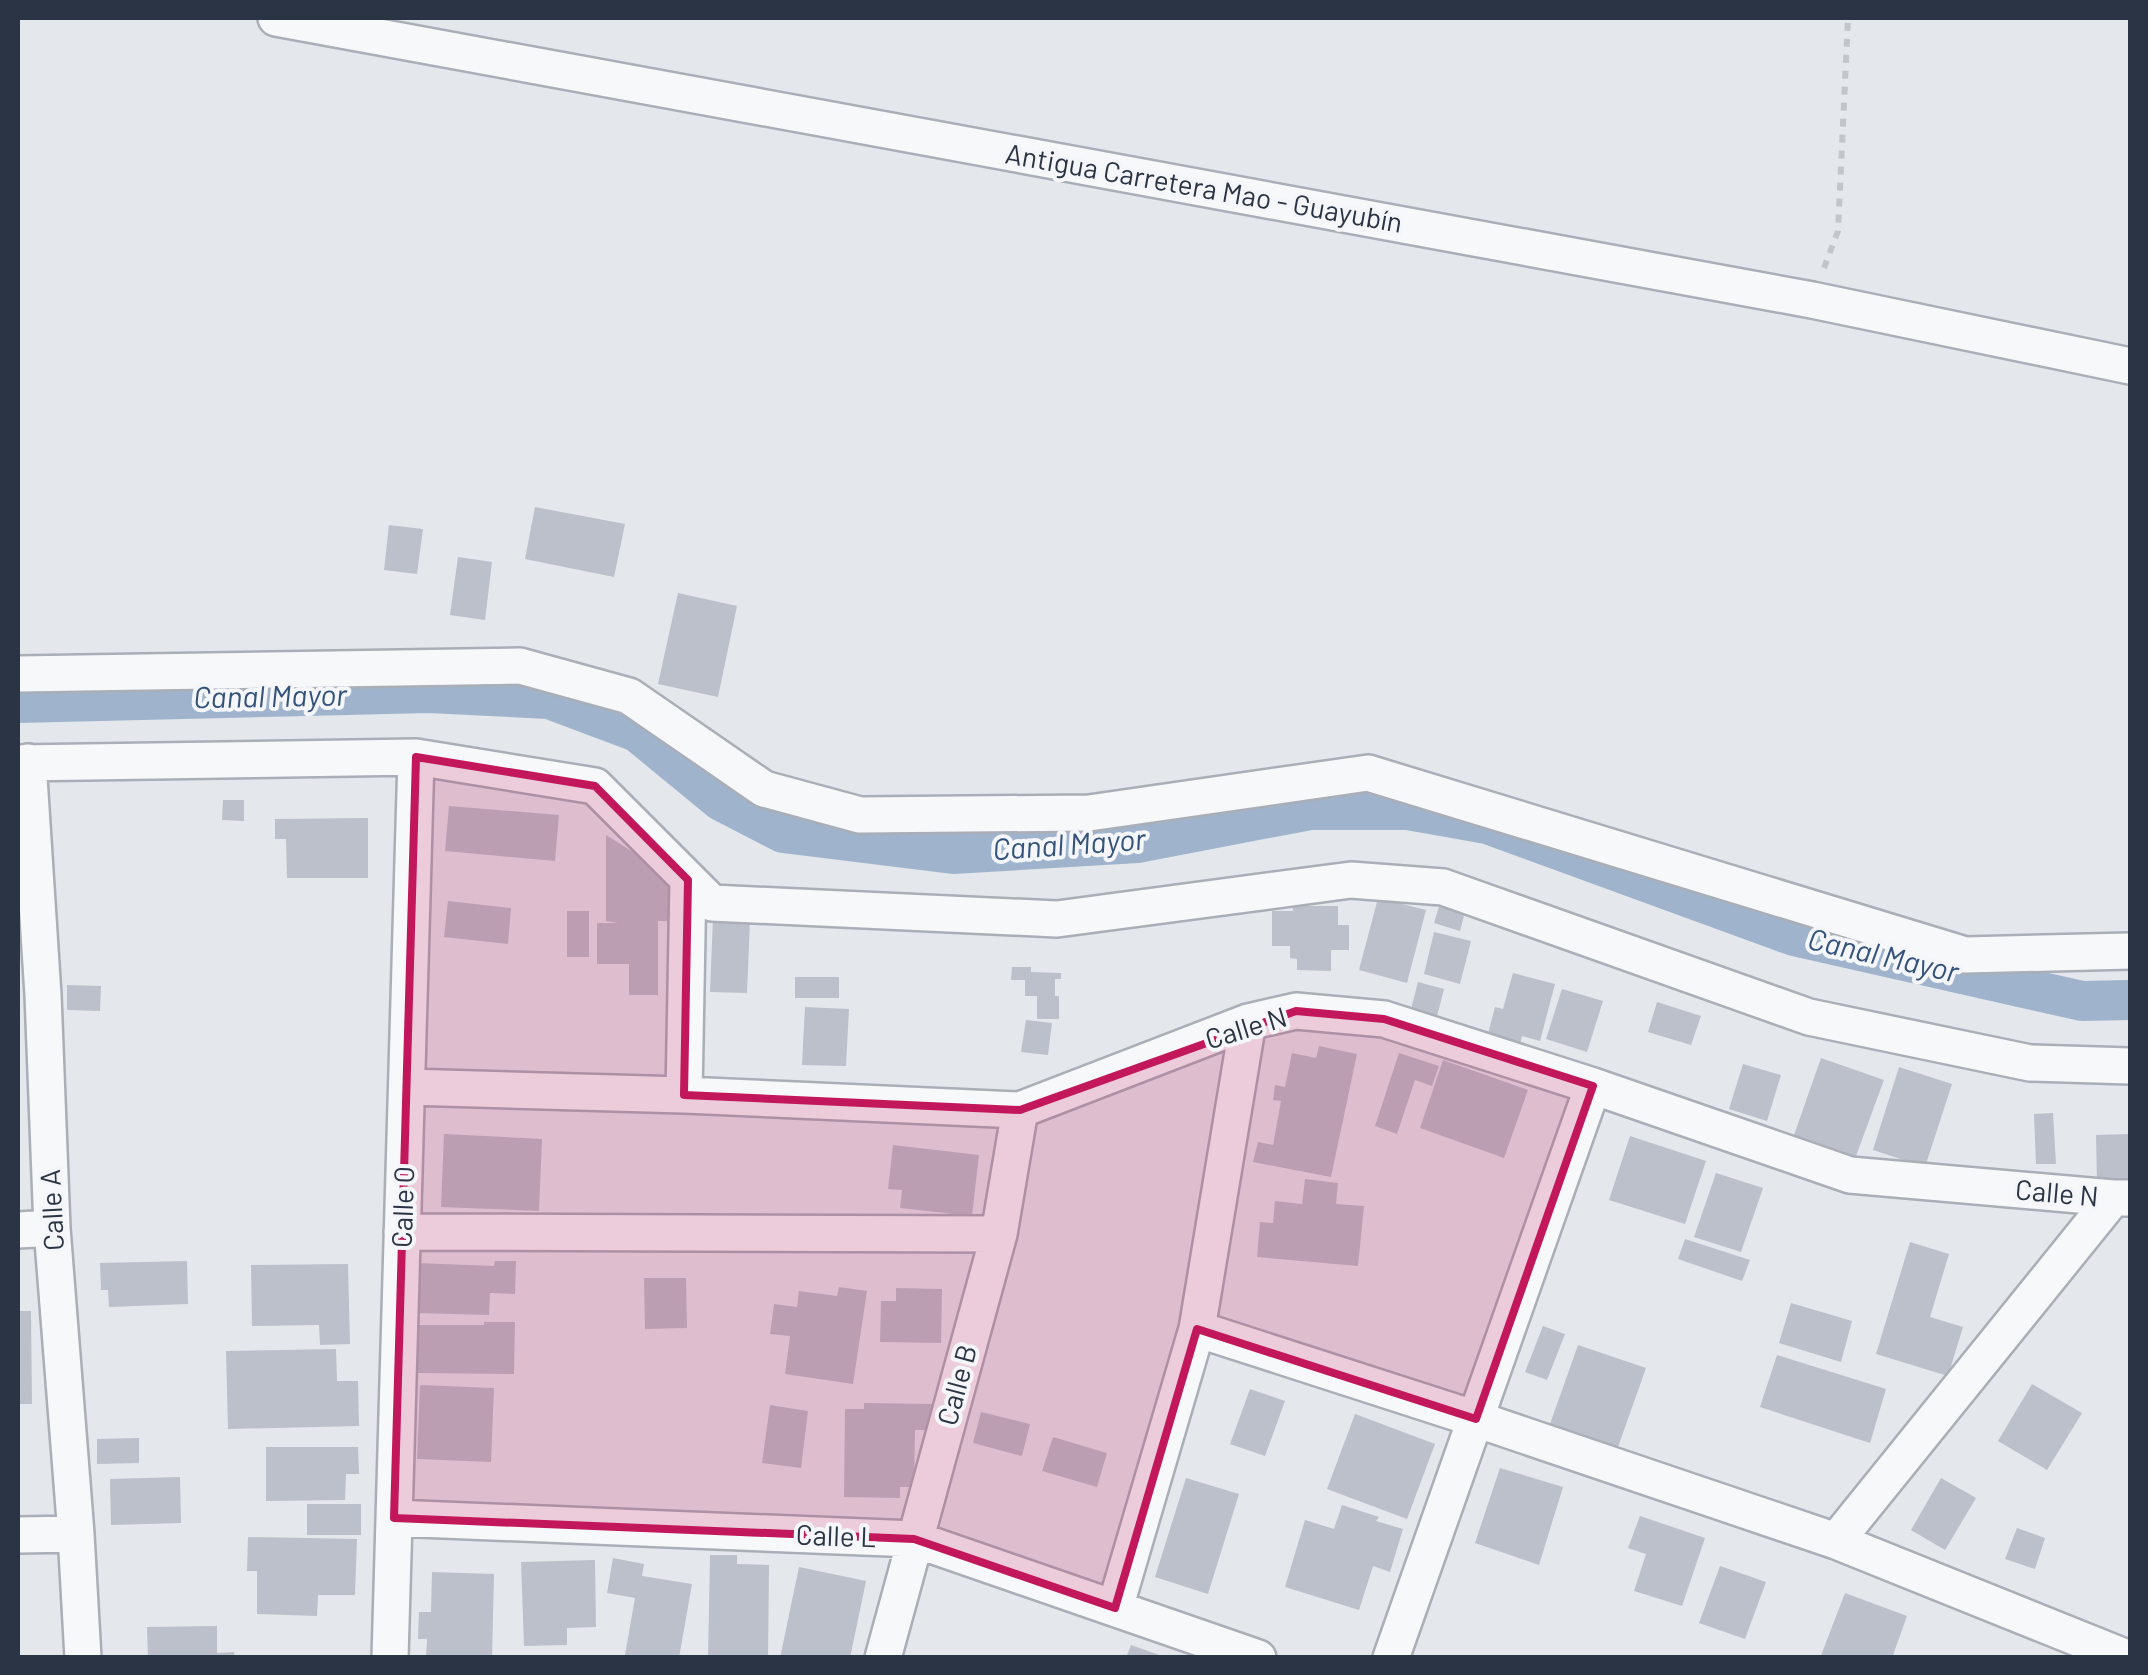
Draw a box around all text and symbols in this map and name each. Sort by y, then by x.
street label: Antigua Carretera Mao - Guayubín [1003,135,1405,239]
water label: Canal Mayor [193,676,348,714]
water label: Canal Mayor [991,820,1148,866]
water label: Canal Mayor [1805,919,1964,989]
street label: Calle N [1201,999,1291,1056]
street label: Calle O [384,1165,420,1249]
street label: Calle A [32,1168,70,1252]
street label: Calle N [2014,1171,2100,1213]
street label: Calle B [929,1341,983,1429]
street label: Calle L [795,1517,877,1553]

